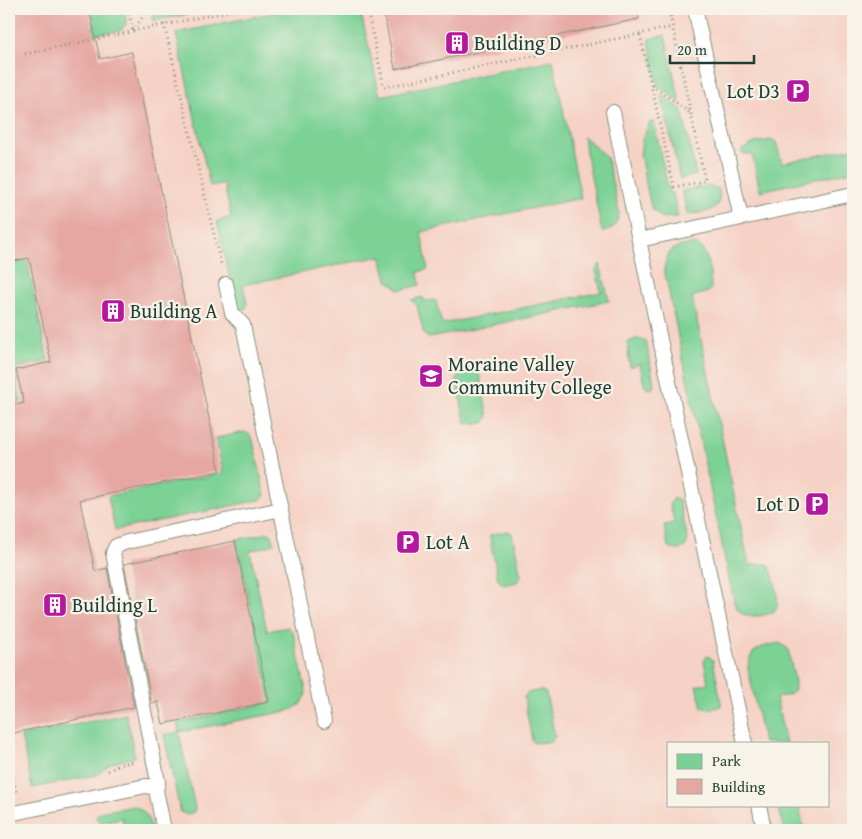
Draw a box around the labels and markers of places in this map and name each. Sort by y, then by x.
place label: Building D [474,28,561,57]
building icon: Building D [444,30,470,56]
place label: Lot D3 [727,76,780,105]
parking icon: Lot D3 [785,78,811,104]
place label: Building A [130,296,217,325]
building icon: Building A [100,298,126,324]
place label: Moraine Valley Community College [448,349,612,401]
school or university icon: Moraine Valley Community College [418,363,444,389]
place label: Lot D [756,489,800,518]
parking icon: Lot D [804,491,830,517]
place label: Lot A [426,527,470,556]
parking icon: Lot A [395,529,421,555]
place label: Building L [72,590,157,619]
building icon: Building L [42,592,68,618]

